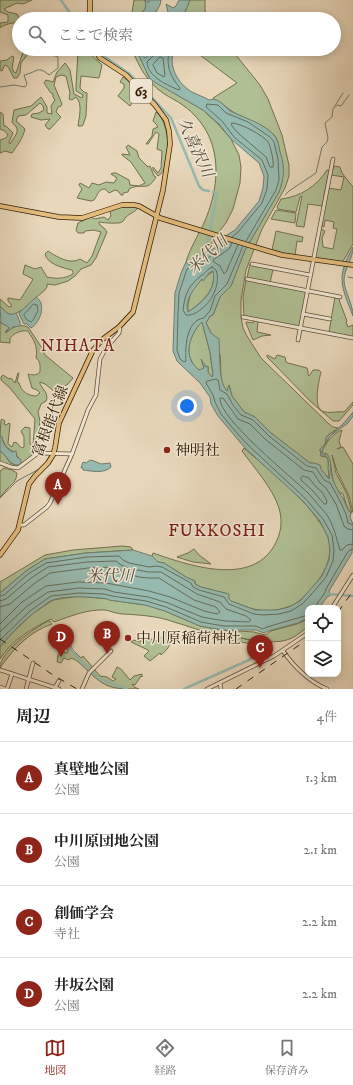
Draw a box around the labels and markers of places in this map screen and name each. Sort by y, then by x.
place label: 神明社 [175,441,220,460]
marker: 神明社 [162,445,172,455]
pin: A [45,472,71,505]
pin: B [94,621,120,654]
pin: D [48,624,74,657]
place label: 中川原稲荷神社 [136,629,241,648]
marker: 中川原稲荷神社 [123,633,133,643]
pin: C [247,635,273,668]

